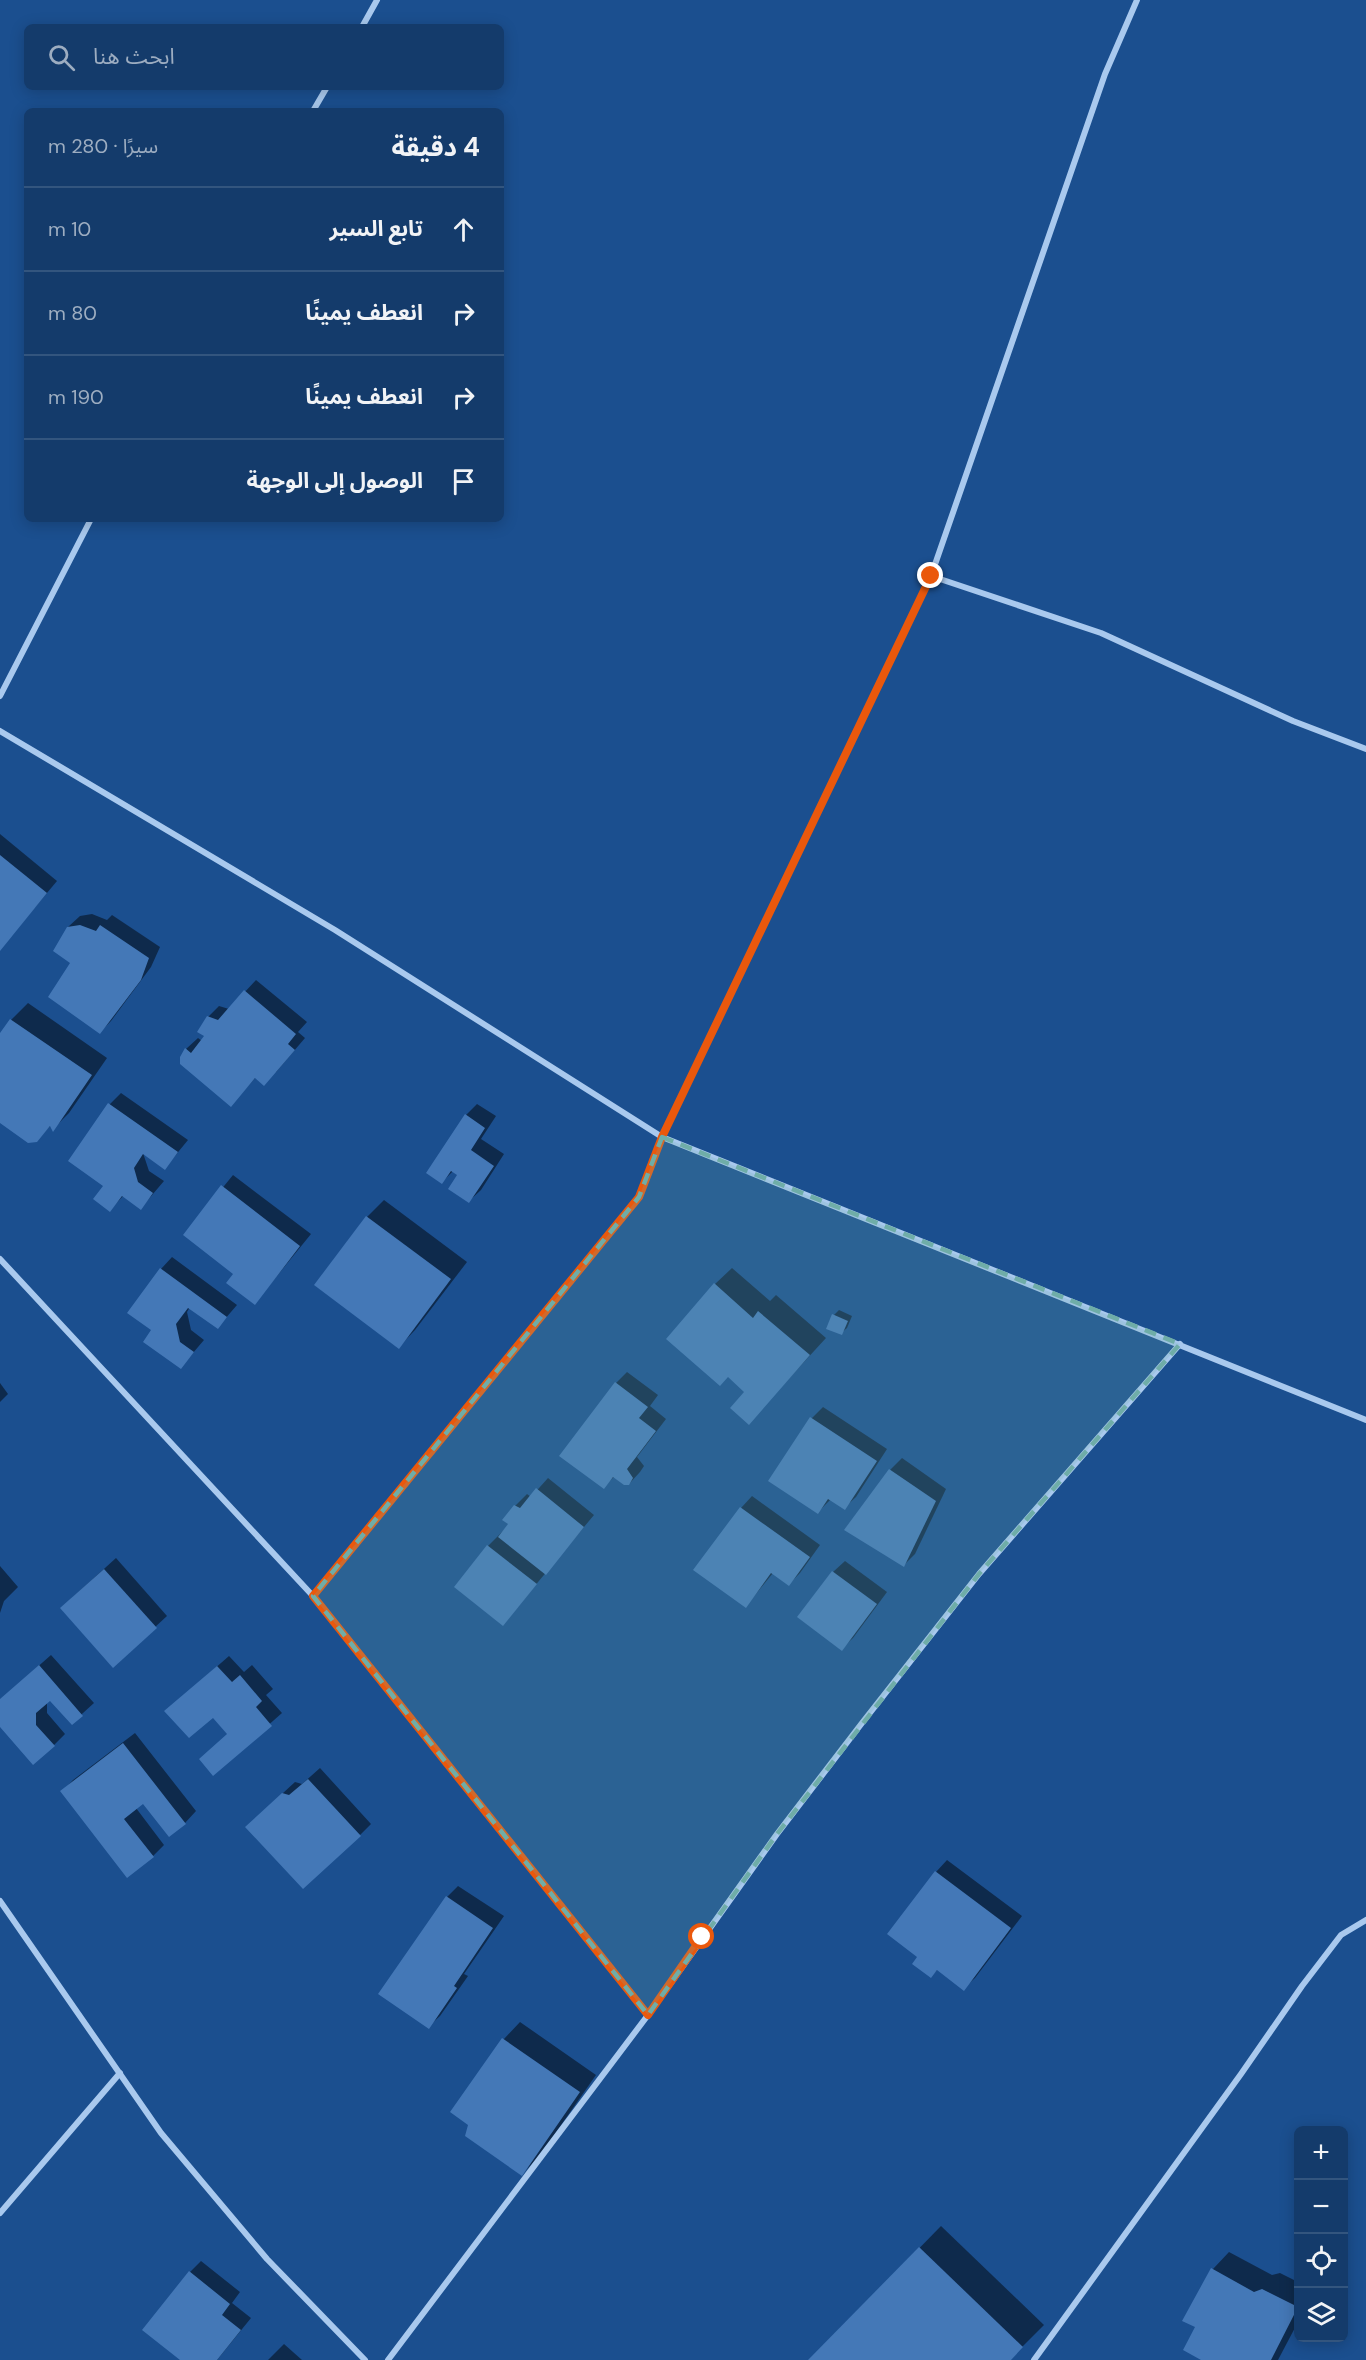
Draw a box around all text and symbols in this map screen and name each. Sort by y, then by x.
search box [24,24,504,90]
icon: search [45,41,78,74]
text: ابحث هنا [93,42,175,71]
text: 4 دقيقة [392,130,480,164]
text: سيرًا · 280 m [48,133,158,159]
icon: ahead [447,213,480,246]
text: تابع السير [330,214,423,243]
text: 10 m [48,216,91,242]
icon: right [447,297,480,330]
text: انعطف يمينًا [305,298,423,327]
text: 80 m [48,300,97,326]
icon: right [447,381,480,414]
text: انعطف يمينًا [305,382,423,411]
text: 190 m [48,384,104,410]
icon: arrive [447,465,480,498]
text: الوصول إلى الوجهة [247,466,423,495]
route end [917,562,943,588]
route start [688,1923,714,1949]
map controls [1294,2126,1348,2342]
button: + [1294,2126,1348,2180]
button: − [1294,2180,1348,2234]
button: locate [1294,2234,1348,2288]
button: layers [1294,2288,1348,2342]

